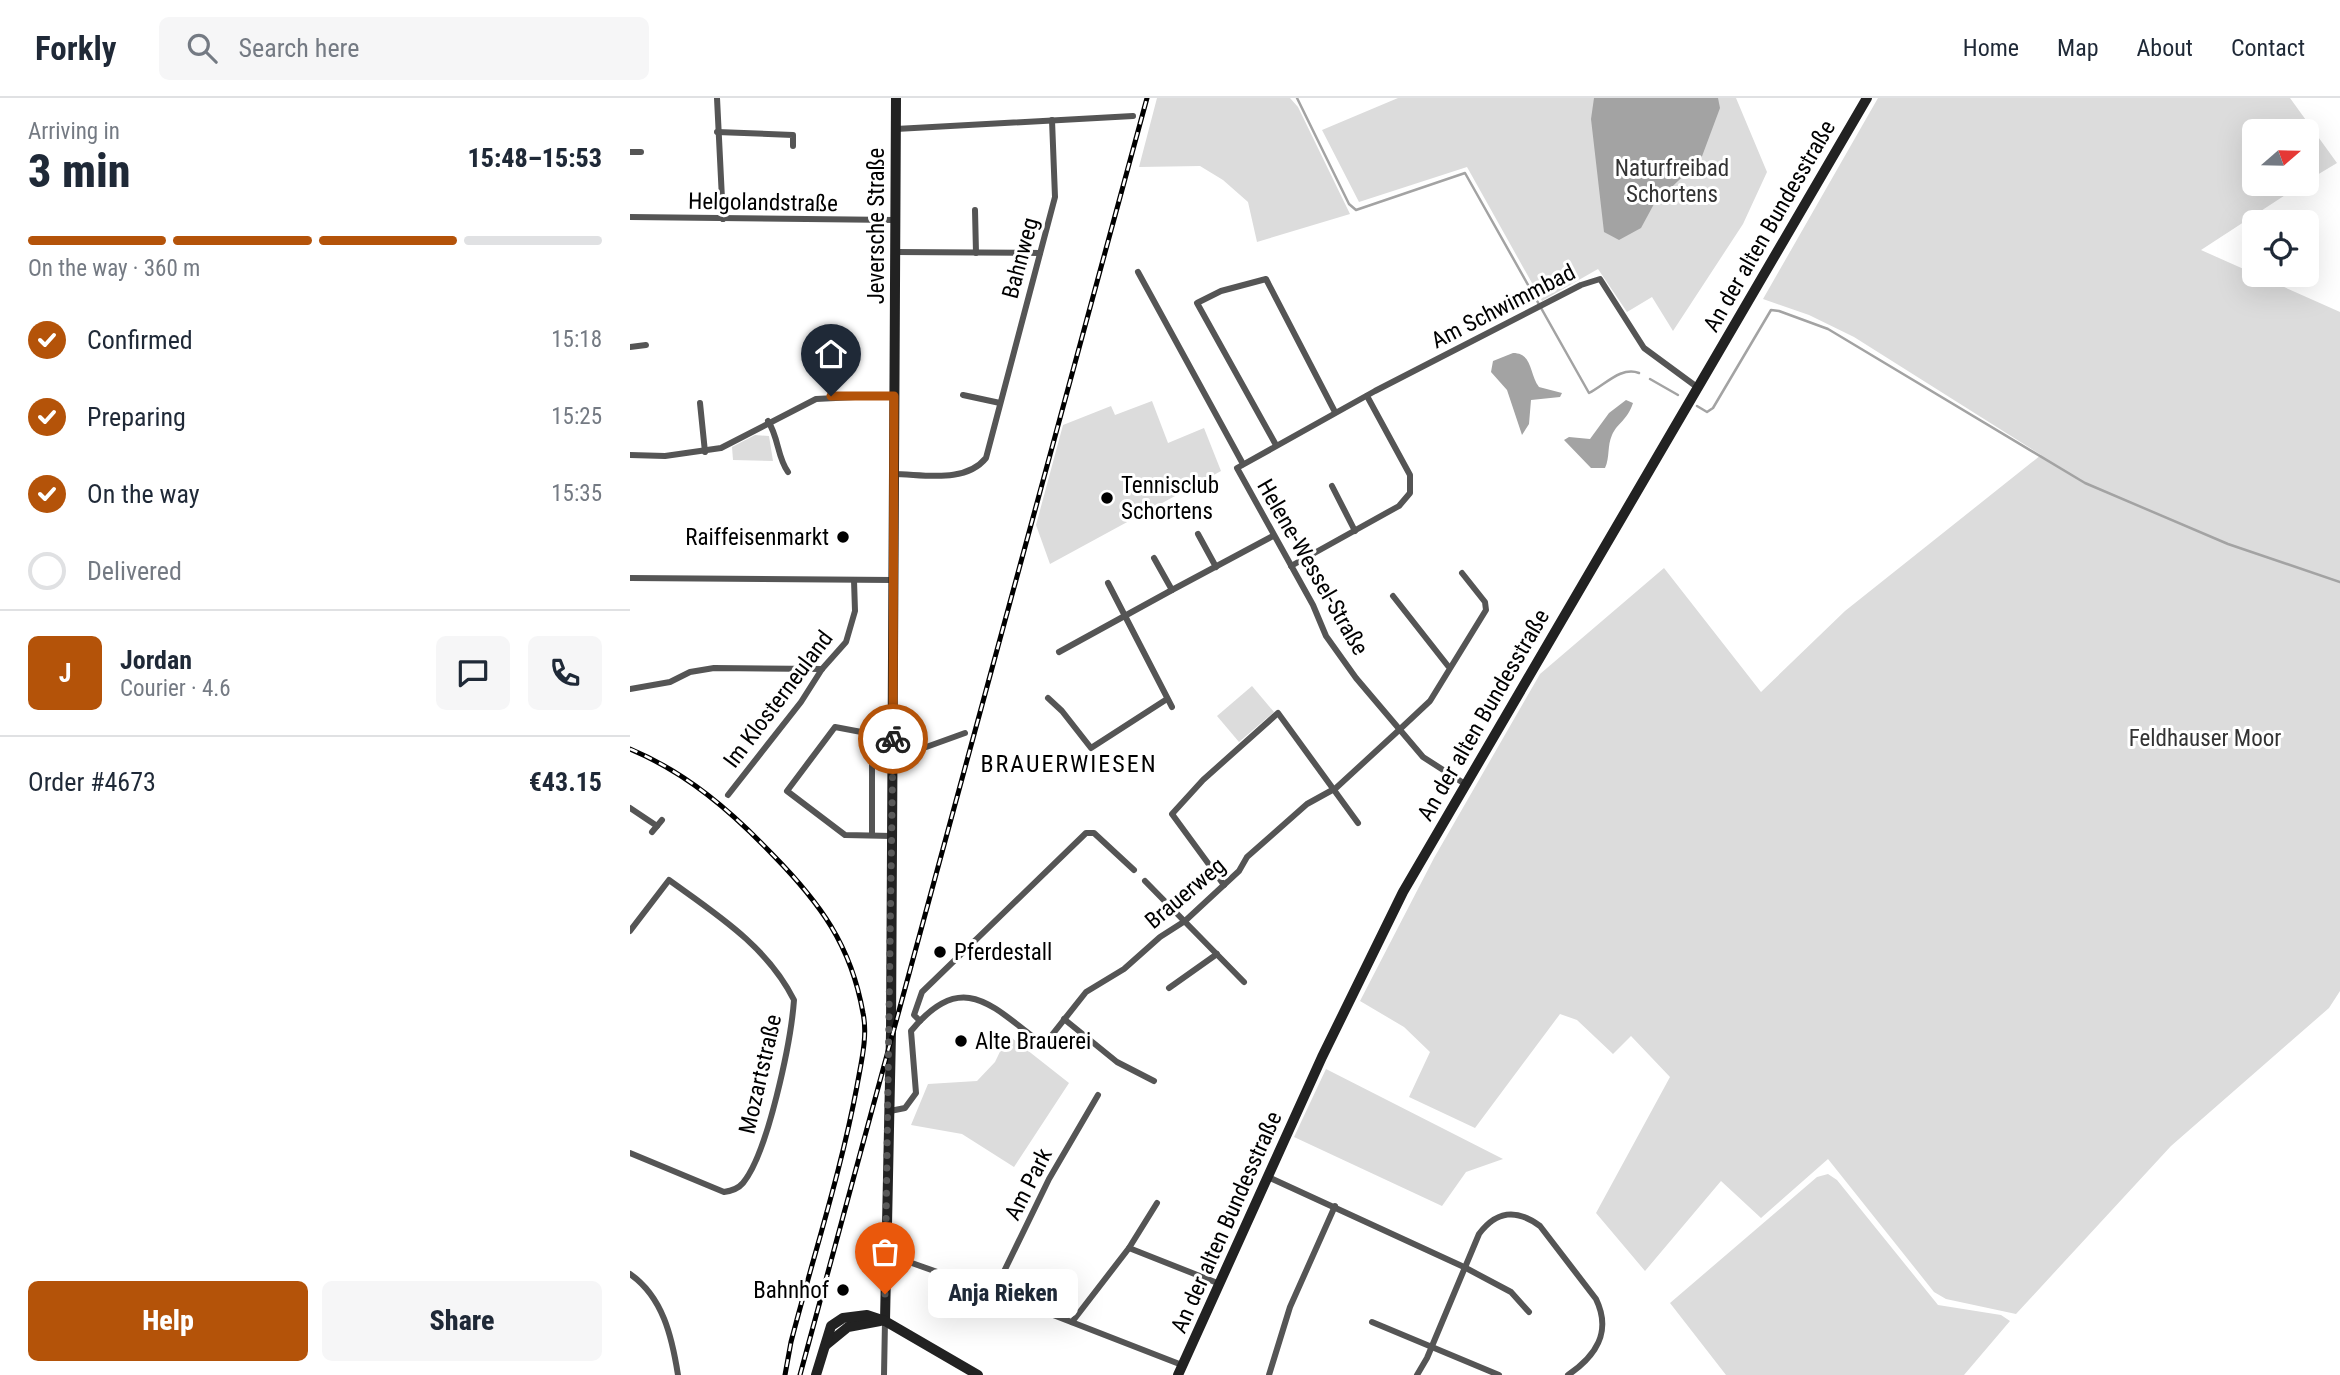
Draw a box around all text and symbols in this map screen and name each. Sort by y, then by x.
search box [159,17,649,80]
text: Forkly [35,29,117,68]
icon: search [183,29,221,67]
text: Search here [239,33,359,63]
text: Home [1963,34,2019,62]
text: Map [2057,34,2099,62]
text: About [2137,34,2193,62]
text: Contact [2231,34,2305,62]
street label: An der alten Bundesstraße [1698,116,1841,337]
text: Arriving in [28,118,120,145]
north arrow [2242,119,2319,196]
map controls [2242,119,2319,287]
text: 15:48–15:53 [468,143,602,173]
text: 3 min [28,144,131,198]
street label: Jeversche Straße [863,148,890,304]
park label: Naturfreibad Schortens [1615,155,1729,208]
street label: Helgolandstraße [688,188,838,217]
button: locate [2242,210,2319,287]
street label: Bahnweg [997,215,1044,302]
text: On the way · 360 m [28,255,200,282]
street label: Am Schwimmbad [1427,259,1580,354]
icon: check [28,321,66,359]
pin [801,324,861,396]
text: Confirmed [87,325,193,355]
text: 15:18 [551,326,602,353]
icon: home [812,335,850,373]
icon: check [28,398,66,436]
text: Preparing [87,402,186,432]
text: 15:25 [551,403,602,430]
place label: Tennisclub Schortens [1121,472,1219,525]
icon: check [28,475,66,513]
street label: Helene-Wessel-Straße [1251,475,1374,660]
text: On the way [87,479,200,509]
text: 15:35 [551,480,602,507]
marker: Tennisclub Schortens [1099,490,1115,506]
place label: Raiffeisenmarkt [685,524,829,551]
marker: Raiffeisenmarkt [835,529,851,545]
text: Delivered [87,556,182,586]
street label: An der alten Bundesstraße [1412,605,1555,826]
street label: Im Klosterneuland [718,625,839,773]
button: chat [436,636,510,710]
button: phone [528,636,602,710]
text: Jordan [120,645,192,675]
text: J [59,658,71,688]
text: Courier · 4.6 [120,675,231,702]
courier [858,704,928,774]
icon: bike [874,720,912,758]
park label: Feldhauser Moor [2129,725,2281,752]
district label: BRAUERWIESEN [980,750,1158,778]
text: Order #4673 [28,767,156,797]
text: €43.15 [529,767,602,797]
street label: Brauerweg [1140,852,1231,935]
place label: Pferdestall [954,939,1052,966]
marker: Pferdestall [932,944,948,960]
street label: Mozartstraße [734,1012,787,1137]
place label: Alte Brauerei [975,1028,1091,1055]
marker: Alte Brauerei [953,1033,969,1049]
street label: An der alten Bundesstraße [1165,1107,1288,1337]
street label: Am Park [999,1143,1058,1225]
pin [855,1222,915,1294]
icon: bag [866,1233,904,1271]
callout: Anja Rieken [927,1270,1078,1318]
place label: Bahnhof [753,1277,830,1304]
text: Anja Rieken [948,1280,1058,1307]
button: Help [28,1281,308,1361]
button: Share [322,1281,602,1361]
marker: Bahnhof [835,1282,851,1298]

